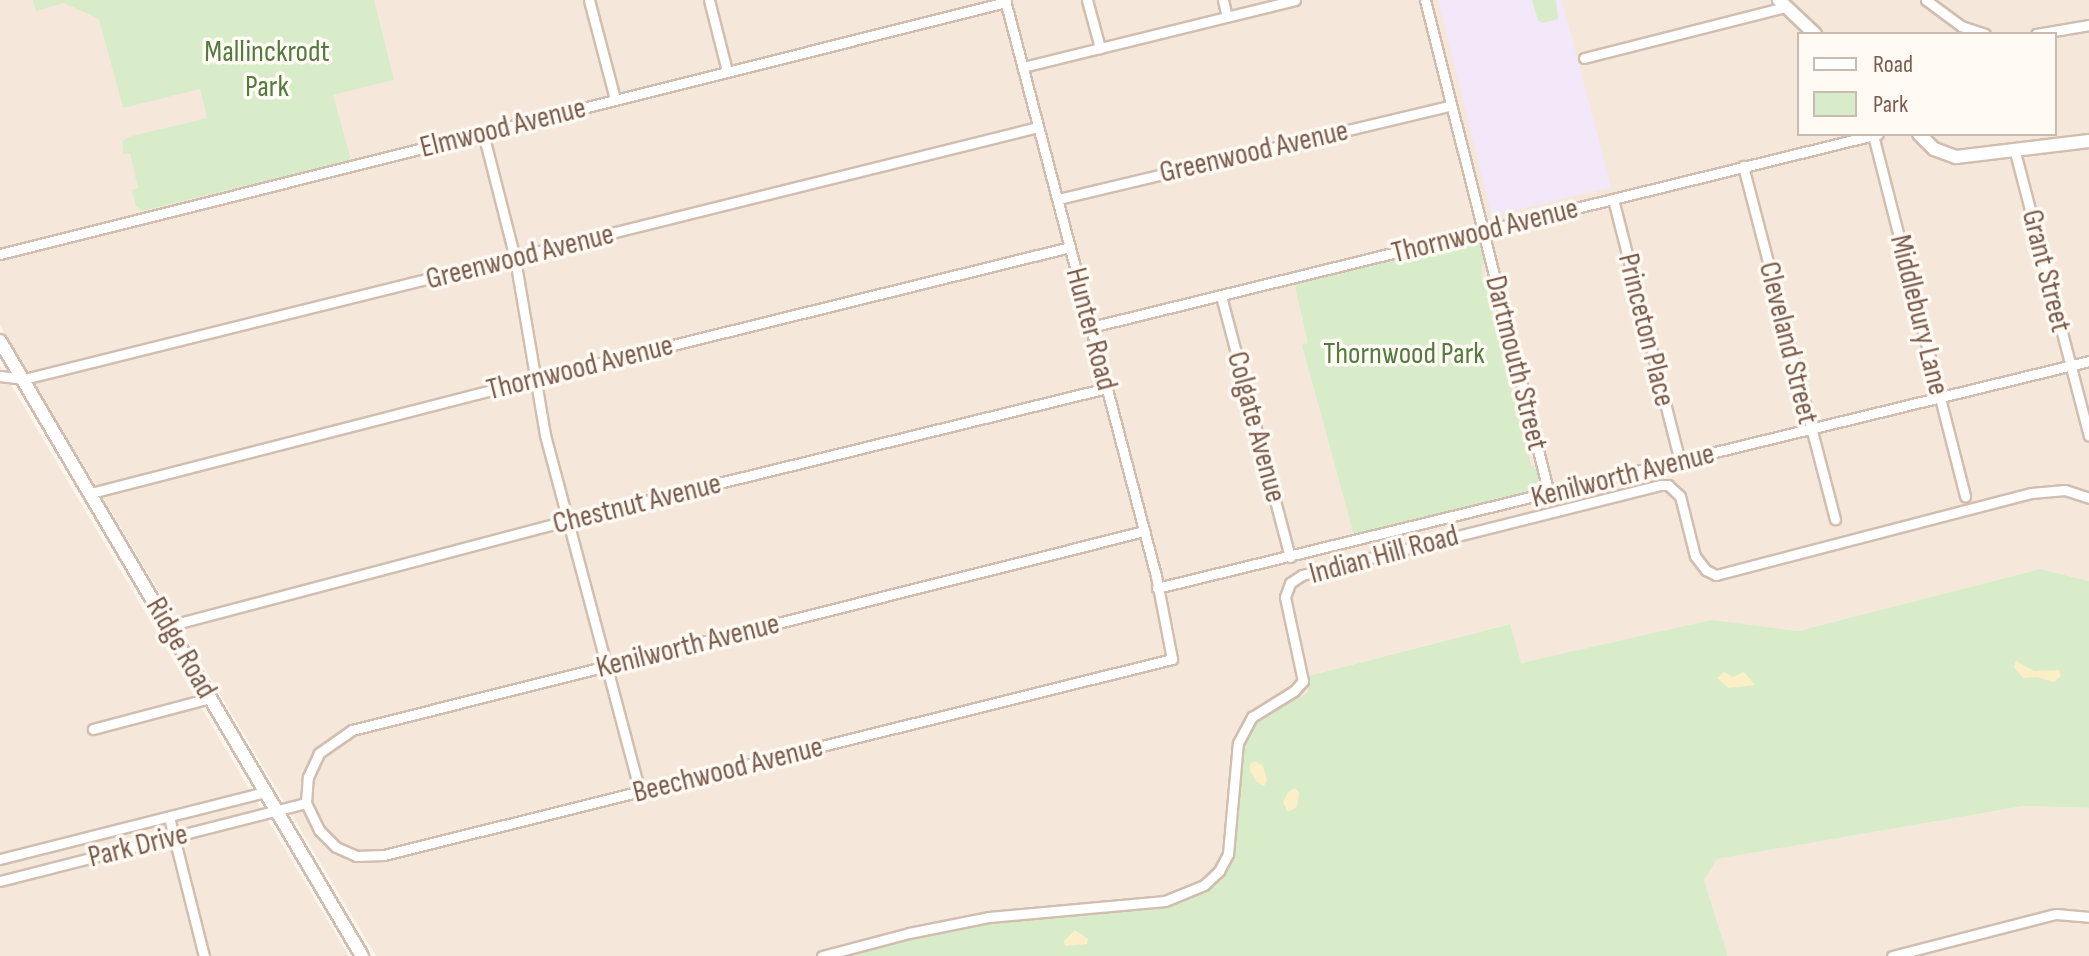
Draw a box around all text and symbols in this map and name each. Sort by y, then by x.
legend [1797,32,2057,136]
park label: Mallinckrodt Park [204,34,330,104]
text: Road [1873,50,1913,79]
street label: Elmwood Avenue [416,90,590,166]
text: Park [1873,90,1908,119]
street label: Greenwood Avenue [1156,113,1352,191]
street label: Thornwood Avenue [1388,190,1582,272]
street label: Grant Street [2013,206,2079,336]
street label: Greenwood Avenue [422,216,618,298]
street label: Middlebury Lane [1882,231,1956,399]
street label: Princeton Place [1610,250,1682,410]
street label: Cleveland Street [1750,258,1826,428]
street label: Hunter Road [1057,264,1125,394]
street label: Dartmouth Street [1477,272,1555,454]
street label: Thornwood Avenue [483,327,677,409]
park label: Thornwood Park [1323,336,1485,372]
street label: Colgate Avenue [1219,348,1293,506]
street label: Kenilworth Avenue [1528,436,1718,516]
street label: Chestnut Avenue [549,466,725,542]
street label: Indian Hill Road [1306,518,1462,592]
street label: Ridge Road [138,591,224,705]
street label: Kenilworth Avenue [593,606,783,686]
street label: Beechwood Avenue [629,729,827,811]
street label: Park Drive [85,816,191,876]

